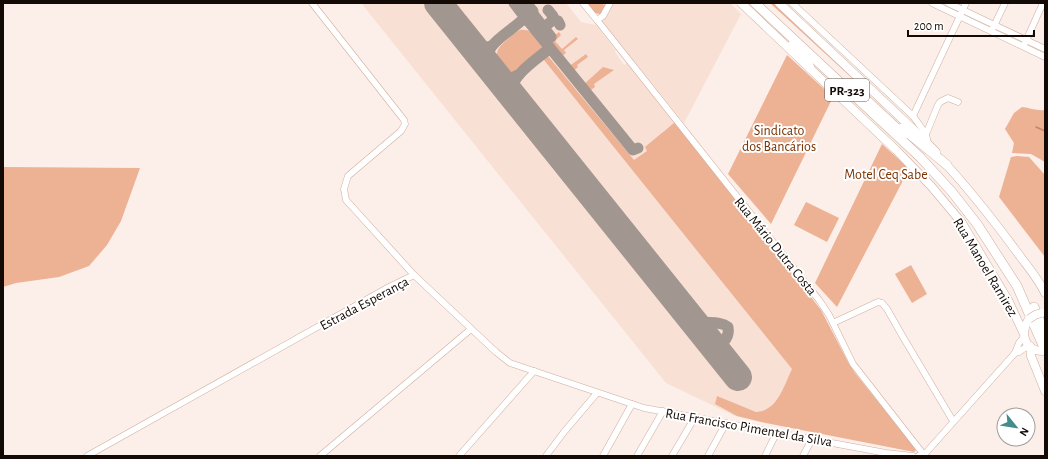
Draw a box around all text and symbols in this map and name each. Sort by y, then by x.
scale bar [908,12,1034,38]
text: 200 m [914,20,944,32]
road number: PR-323 [825,79,869,101]
park label: Sindicato dos Bancários [742,124,816,154]
park label: Motel Ceq Sabe [844,168,928,182]
street label: Rua Mário Dutra Costa [732,195,819,299]
street label: Rua Manoel Ramirez [950,216,1020,319]
street label: Estrada Esperança [318,274,412,333]
street label: Rua Francisco Pimentel da Silva [664,406,834,450]
north arrow [996,407,1036,447]
text: N [1018,426,1031,438]

